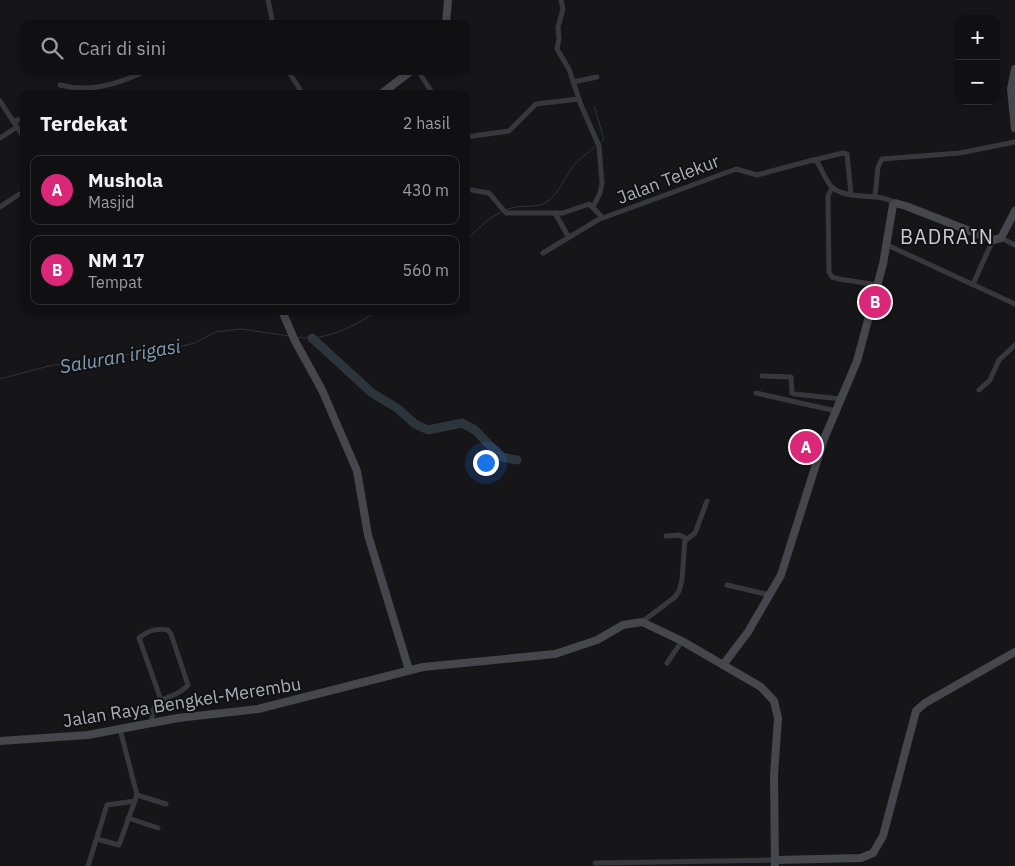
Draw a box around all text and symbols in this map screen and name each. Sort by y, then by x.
map controls [955,15,1000,105]
button: + [955,15,1000,60]
search box [20,20,470,75]
icon: search [38,34,66,62]
text: Cari di sini [78,36,166,60]
button: − [955,60,1000,105]
text: Terdekat [40,109,128,137]
text: 2 hasil [403,113,450,133]
street label: Jalan Telekur [614,149,723,209]
text: Mushola [88,168,163,192]
text: A [52,180,62,200]
text: 430 m [402,180,449,200]
text: Masjid [88,192,135,212]
district label: BADRAIN [900,223,994,250]
text: NM 17 [88,248,145,272]
text: B [52,260,62,280]
text: 560 m [402,260,449,280]
text: Tempat [88,272,142,292]
pin: B [859,283,891,321]
water label: Saluran irigasi [58,333,183,378]
pin: A [790,428,822,466]
your location [473,450,499,476]
street label: Jalan Raya Bengkel-Merembu [61,672,303,732]

